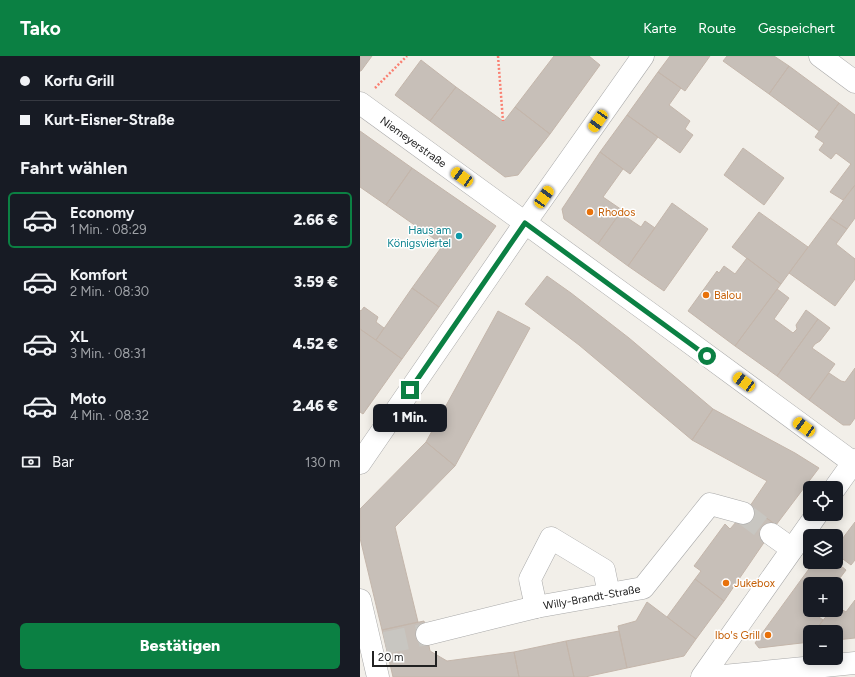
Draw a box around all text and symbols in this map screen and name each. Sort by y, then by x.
text: Tako [20,17,61,40]
text: Karte [643,20,676,37]
text: Route [698,20,736,37]
text: Gespeichert [758,20,835,37]
text: Korfu Grill [44,72,114,90]
car [586,108,610,134]
text: Kurt-Eisner-Straße [44,111,175,129]
street label: Niemeyerstraße [377,114,449,171]
text: Fahrt wählen [20,157,127,179]
car [449,165,475,189]
car [532,184,556,210]
icon: car [22,202,58,238]
text: Economy [70,204,135,222]
place label: Rhodos [598,206,635,219]
marker: Rhodos [585,207,595,217]
text: 2.66 € [293,211,338,229]
text: 1 Min. · 08:29 [70,222,147,237]
place label: Haus am Königsviertel [387,224,451,250]
marker: Haus am Königsviertel [454,231,464,241]
icon: car [22,264,58,300]
text: Komfort [70,266,127,284]
text: 3.59 € [294,273,338,291]
text: 2 Min. · 08:30 [70,284,149,299]
place label: Balou [714,289,741,302]
marker: Balou [701,290,711,300]
icon: car [22,326,58,362]
text: XL [70,328,88,346]
text: 4.52 € [293,335,338,353]
text: 3 Min. · 08:31 [70,346,146,361]
route start [698,347,716,365]
car [731,370,757,394]
route end [401,381,419,399]
icon: car [22,388,58,424]
text: Moto [70,390,106,408]
text: 2.46 € [293,397,338,415]
callout: 1 Min. [373,404,447,432]
text: 4 Min. · 08:32 [70,408,149,423]
text: 1 Min. [393,410,427,425]
car [791,415,817,439]
icon: cash [20,451,42,473]
text: Bar [52,453,74,471]
text: 130 m [305,455,340,470]
map controls [803,481,843,665]
button: locate [803,481,843,521]
button: layers [803,529,843,569]
place label: Jukebox [734,577,776,590]
button: + [803,577,843,617]
marker: Jukebox [721,578,731,588]
street label: Willy-Brandt-Straße [542,583,641,613]
button: Bestätigen [20,623,340,669]
button: − [803,625,843,665]
place label: Ibo's Grill [715,629,760,642]
marker: Ibo's Grill [763,630,773,640]
scale bar [372,649,437,668]
text: 20 m [378,651,403,664]

